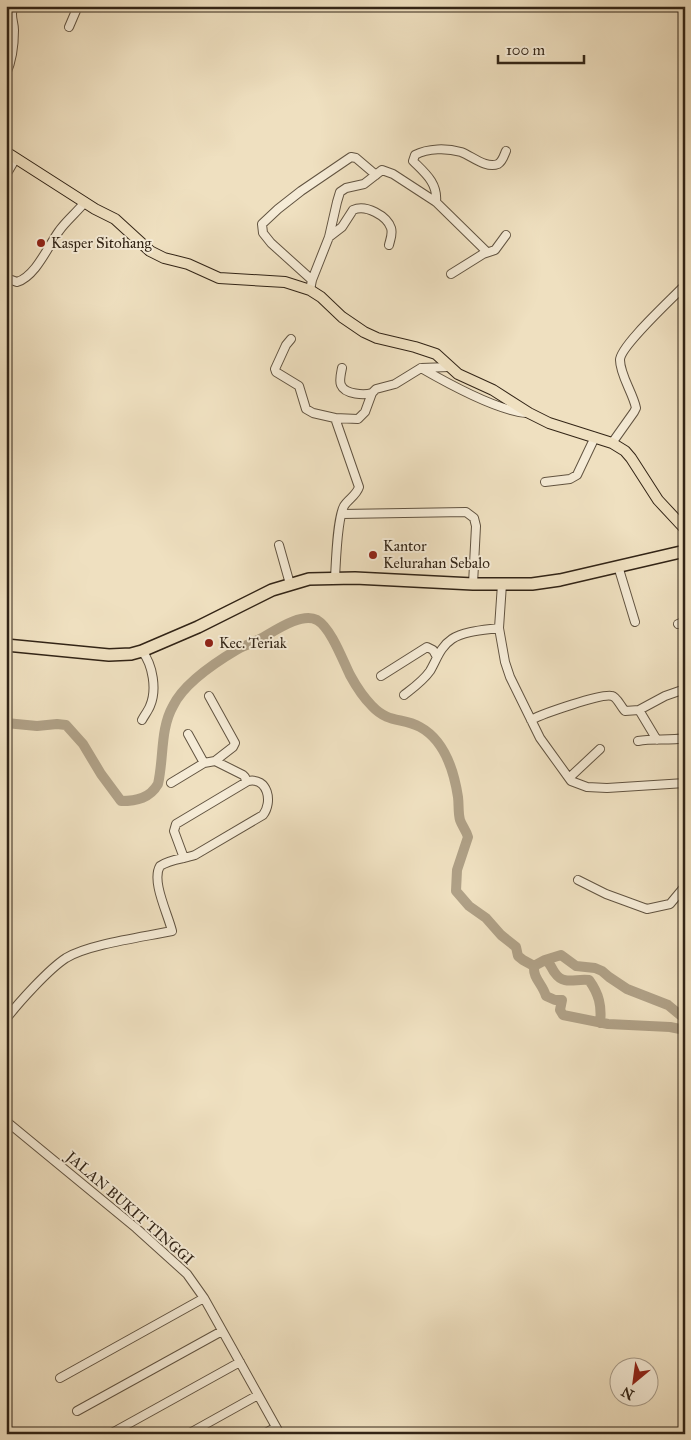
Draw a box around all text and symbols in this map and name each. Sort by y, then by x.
scale bar [498,32,585,64]
text: 100 m [506,41,546,59]
place label: Kasper Sitohang [51,234,152,252]
marker: Kasper Sitohang [35,237,47,249]
place label: Kantor Kelurahan Sebalo [383,537,490,572]
marker: Kantor Kelurahan Sebalo [367,549,379,561]
place label: Kec. Teriak [219,634,287,652]
marker: Kec. Teriak [203,637,215,649]
street label: JALAN BUKIT TINGGI [60,1146,198,1269]
north arrow [608,1358,658,1408]
text: N [619,1383,637,1403]

